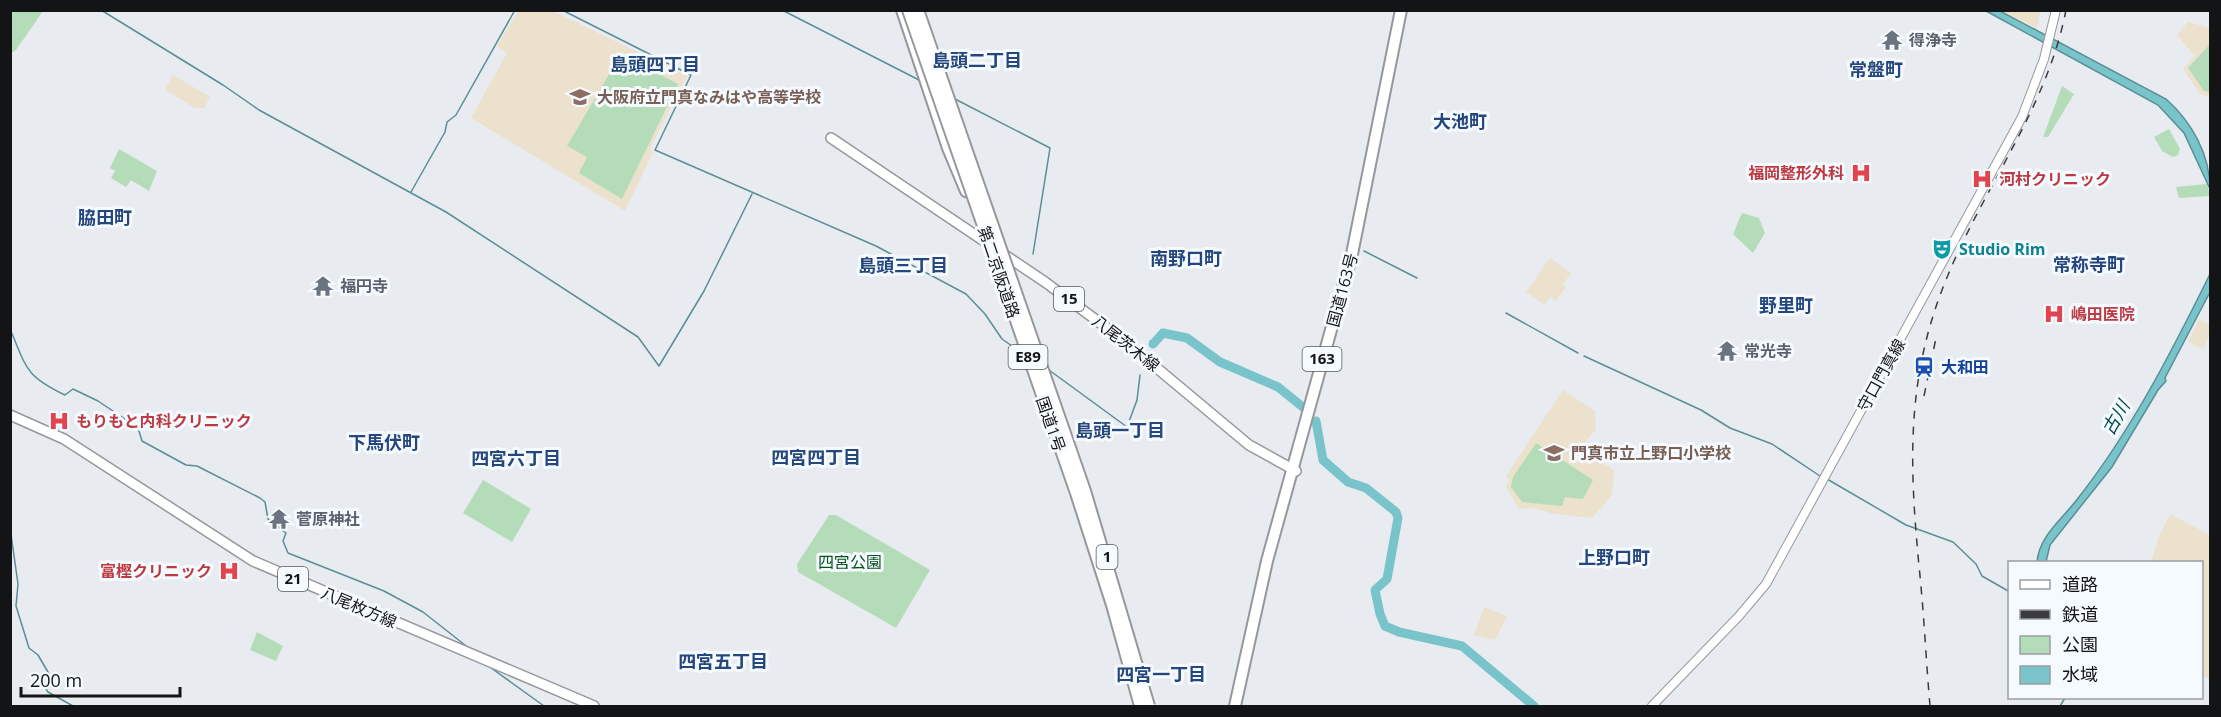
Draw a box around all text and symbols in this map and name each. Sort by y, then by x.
temple icon: 得浄寺 [1880,28,1904,52]
place label: 得浄寺 [1908,29,1957,51]
district label: 島頭二丁目 [932,48,1022,72]
district label: 島頭四丁目 [610,52,700,76]
district label: 常盤町 [1849,57,1903,81]
school or university icon: 大阪府立門真なみはや高等学校 [568,85,592,109]
place label: 大阪府立門真なみはや高等学校 [597,86,821,108]
district label: 大池町 [1433,109,1487,133]
hospital icon: 福岡整形外科 [1849,161,1873,185]
place label: 福岡整形外科 [1748,162,1844,184]
hospital icon: 河村クリニック [1970,167,1994,191]
place label: 河村クリニック [1999,168,2111,190]
district label: 脇田町 [78,205,132,229]
street label: 第二京阪道路 [973,223,1025,321]
theatre icon: Studio Rim [1930,237,1954,261]
place label: Studio Rim [1959,238,2046,260]
district label: 南野口町 [1150,246,1222,270]
street label: 国道163号 [1322,251,1362,329]
district label: 常称寺町 [2053,252,2125,276]
district label: 島頭三丁目 [858,253,948,277]
temple icon: 福円寺 [311,274,335,298]
place label: 福円寺 [340,275,388,297]
road number: 15 [1054,287,1084,311]
district label: 野里町 [1759,293,1813,317]
hospital icon: 嶋田医院 [2042,302,2066,326]
place label: 嶋田医院 [2071,303,2135,325]
street label: 八尾茨木線 [1088,310,1164,376]
street label: 守口門真線 [1852,335,1910,415]
temple icon: 常光寺 [1715,339,1739,363]
place label: 常光寺 [1744,340,1792,362]
road number: E89 [1008,345,1048,369]
road number: 163 [1302,347,1342,371]
station icon: 大和田 [1912,355,1936,379]
place label: 大和田 [1941,356,1989,378]
street label: 国道1号 [1031,393,1071,455]
water label: 古川 [2096,394,2136,439]
hospital icon: もりもと内科クリニック [47,409,71,433]
place label: もりもと内科クリニック [76,410,252,432]
district label: 島頭一丁目 [1075,418,1165,442]
district label: 下馬伏町 [348,430,420,454]
school or university icon: 門真市立上野口小学校 [1542,441,1566,465]
place label: 門真市立上野口小学校 [1571,442,1731,464]
district label: 四宮四丁目 [771,445,861,469]
district label: 四宮六丁目 [471,446,561,470]
temple icon: 菅原神社 [267,507,291,531]
place label: 菅原神社 [296,508,360,530]
road number: 1 [1096,545,1118,569]
district label: 上野口町 [1578,545,1650,569]
park label: 四宮公園 [818,551,882,573]
hospital icon: 富樫クリニック [217,559,241,583]
place label: 富樫クリニック [100,560,212,582]
legend [2008,561,2203,699]
road number: 21 [278,567,308,591]
text: 道路 [2062,572,2098,596]
street label: 八尾枚方線 [318,581,400,633]
text: 鉄道 [2062,602,2098,626]
text: 公園 [2062,632,2098,656]
district label: 四宮五丁目 [678,649,768,673]
scale bar [21,660,180,698]
district label: 四宮一丁目 [1116,662,1206,686]
text: 水域 [2062,662,2098,686]
text: 200 m [30,668,82,692]

